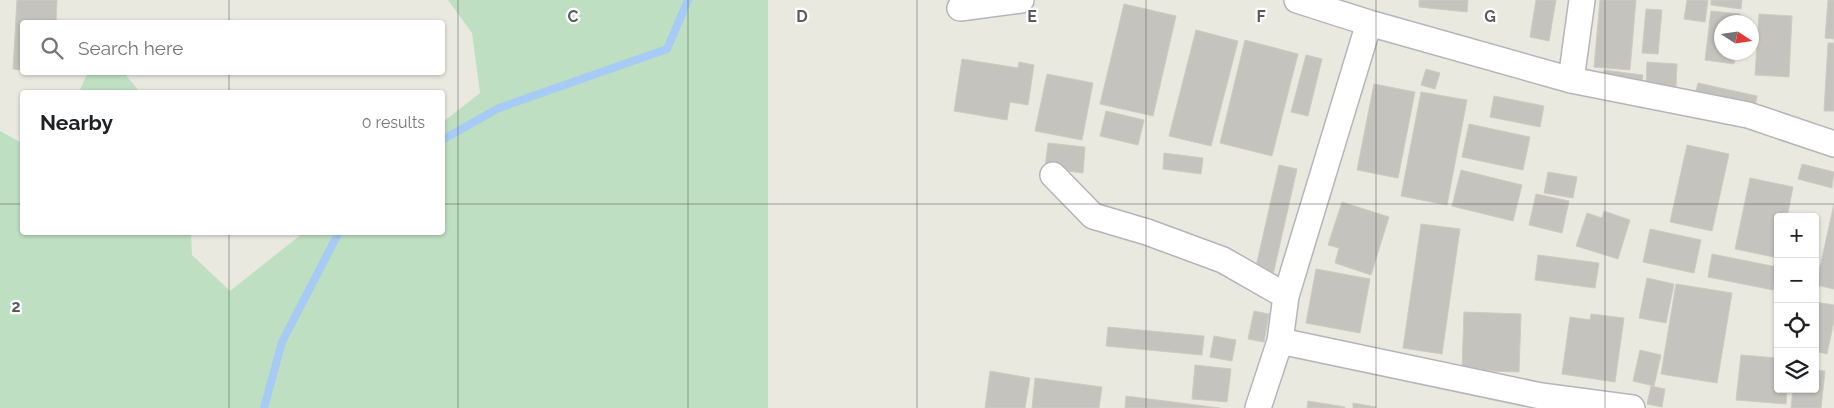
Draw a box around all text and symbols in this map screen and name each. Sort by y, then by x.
text: C [568,7,579,26]
text: D [796,7,808,26]
text: E [1027,7,1037,26]
text: F [1256,7,1266,26]
text: G [1484,7,1496,26]
north arrow [1714,15,1759,60]
search box [20,20,445,75]
icon: search [38,34,66,62]
text: Search here [78,37,184,59]
text: Nearby [40,110,113,135]
text: 0 results [362,113,425,132]
map controls [1774,213,1819,393]
button: + [1774,213,1819,258]
button: − [1774,258,1819,303]
text: 2 [11,297,21,316]
button: locate [1774,303,1819,348]
button: layers [1774,348,1819,393]

